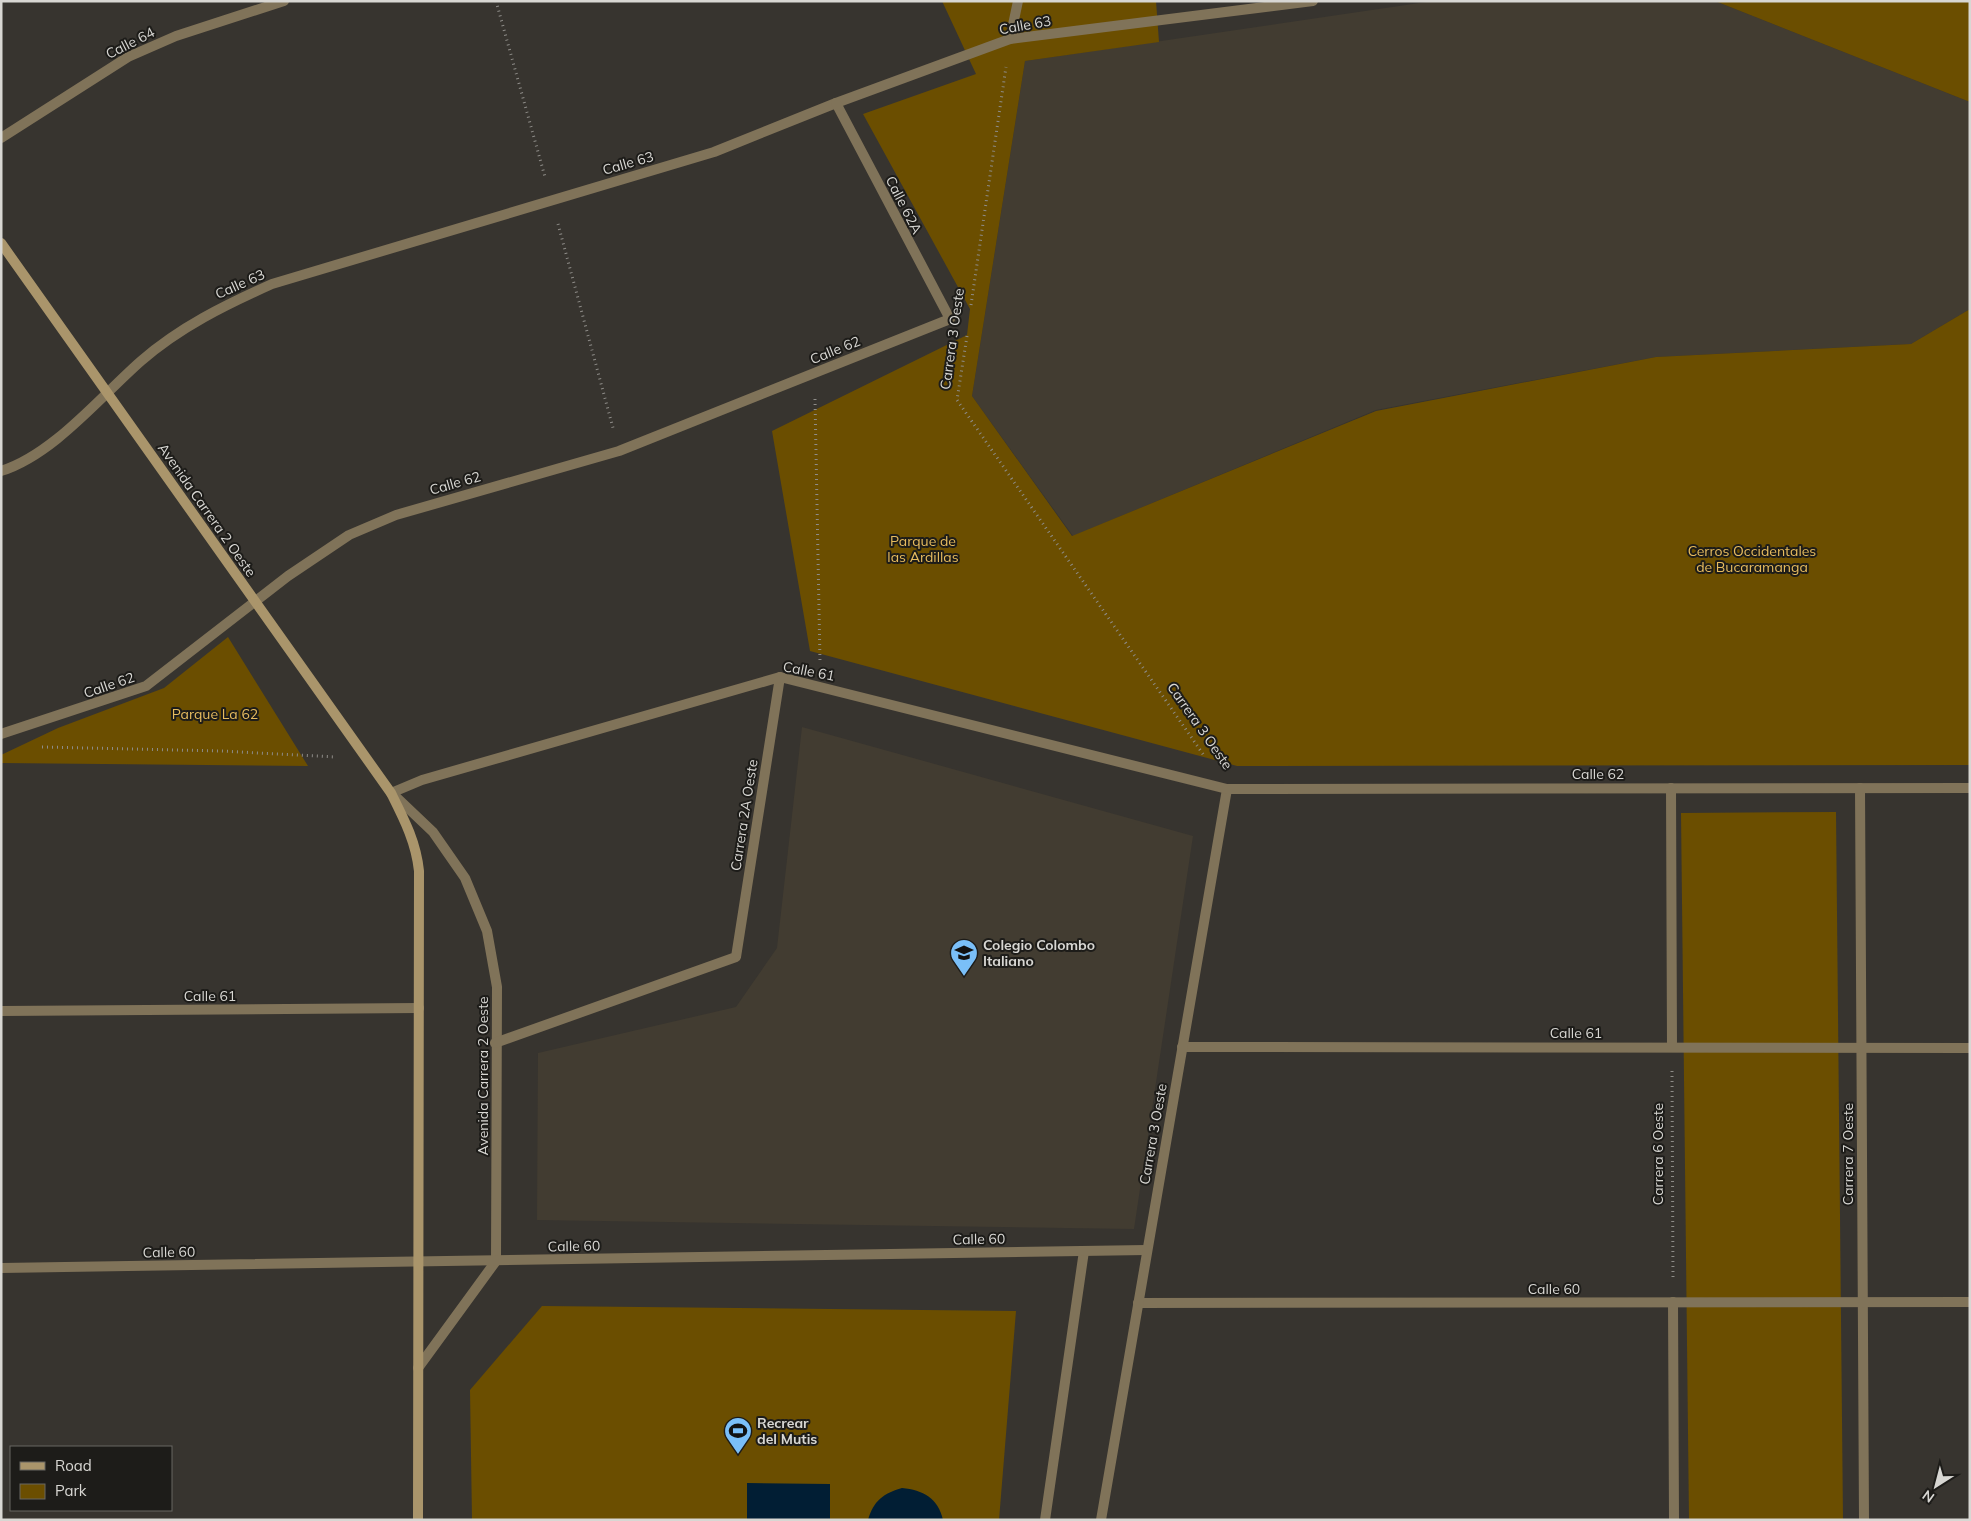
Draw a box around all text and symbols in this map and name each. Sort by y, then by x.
street label: Calle 63 [998,12,1052,38]
street label: Calle 64 [103,23,158,63]
street label: Calle 63 [600,147,656,179]
street label: Calle 62A [882,173,927,238]
street label: Calle 63 [212,265,268,303]
street label: Carrera 3 Oeste [936,287,968,391]
street label: Calle 62 [807,332,863,368]
street label: Avenida Carrera 2 Oeste [154,440,260,580]
street label: Calle 62 [427,467,483,499]
park label: Parque de las Ardillas [887,532,959,566]
park label: Cerros Occidentales de Bucaramanga [1688,542,1816,576]
street label: Calle 61 [782,657,836,685]
street label: Calle 62 [81,668,137,702]
street label: Carrera 3 Oeste [1163,679,1237,773]
park label: Parque La 62 [172,705,258,723]
street label: Carrera 2A Oeste [726,758,762,872]
street label: Calle 62 [1572,765,1624,783]
place label: Colegio Colombo Italiano [983,936,1095,970]
school or university icon: Colegio Colombo Italiano [949,938,979,977]
street label: Calle 61 [184,987,236,1005]
street label: Avenida Carrera 2 Oeste [474,996,492,1156]
street label: Calle 61 [1550,1024,1602,1042]
street label: Carrera 3 Oeste [1135,1082,1171,1186]
street label: Carrera 6 Oeste [1649,1103,1667,1205]
street label: Carrera 7 Oeste [1839,1103,1857,1205]
street label: Calle 60 [953,1230,1005,1248]
street label: Calle 60 [548,1237,600,1255]
street label: Calle 60 [143,1243,195,1261]
street label: Calle 60 [1528,1280,1580,1298]
place label: Recrear del Mutis [757,1414,817,1448]
sports icon: Recrear del Mutis [723,1416,753,1455]
legend [10,1446,172,1511]
text: Road [55,1456,92,1475]
north arrow [1911,1461,1961,1511]
text: Park [55,1481,87,1500]
text: N [1919,1486,1938,1507]

